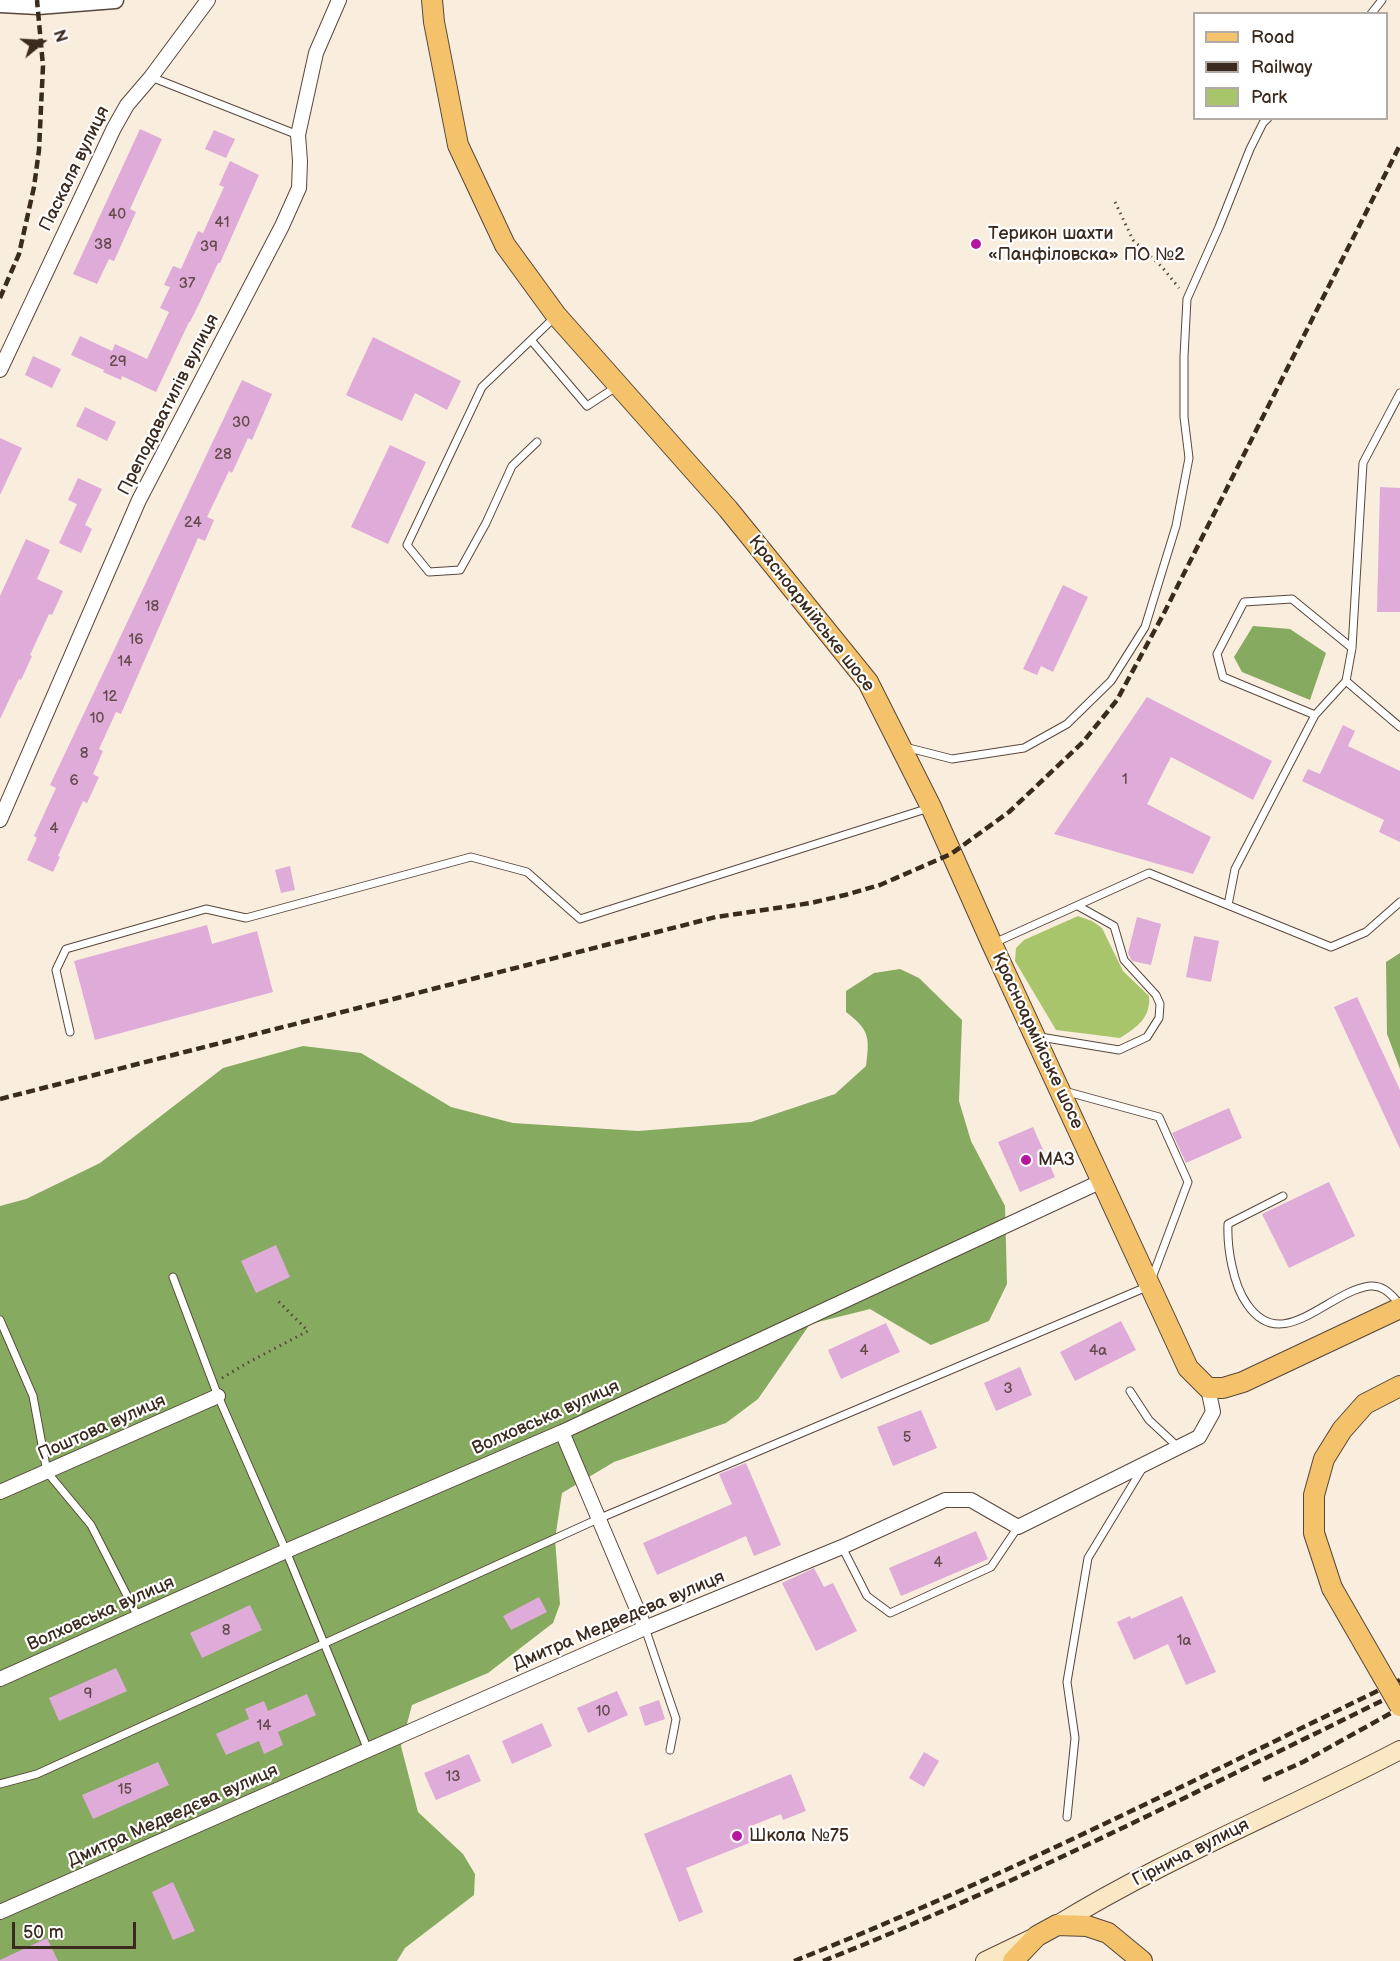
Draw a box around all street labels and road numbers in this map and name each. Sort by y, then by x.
street label: Паскаля вулиця [35,103,115,235]
street label: Преподаватилів вулиця [114,311,224,499]
street label: Красноармійське шосе [743,531,879,697]
street label: Красноармійське шосе [987,949,1087,1133]
street label: Волховська вулиця [469,1376,623,1460]
street label: Поштова вулиця [35,1390,169,1466]
street label: Дмитра Медведєва вулиця [510,1567,728,1675]
street label: Волховська вулиця [24,1572,178,1656]
street label: Дмитра Медведєва вулиця [65,1760,281,1872]
street label: Гірнича вулиця [1129,1814,1253,1892]

